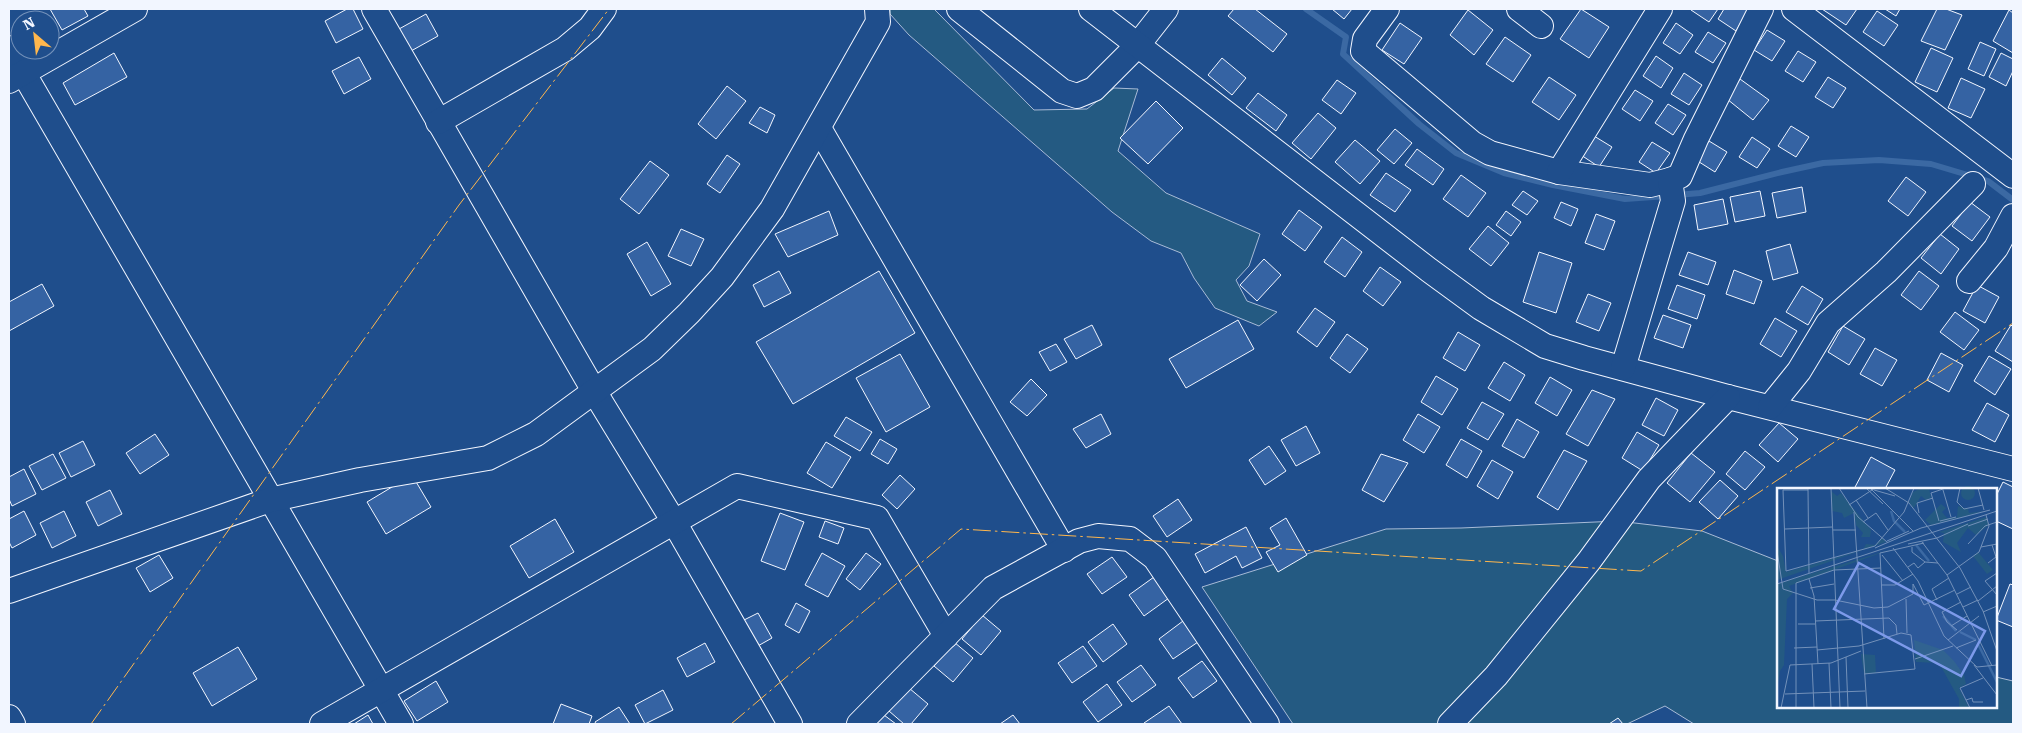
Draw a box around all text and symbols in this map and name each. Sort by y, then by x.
north arrow [10,10,60,60]
text: N [20,14,38,33]
inset map [1777,488,1997,708]

